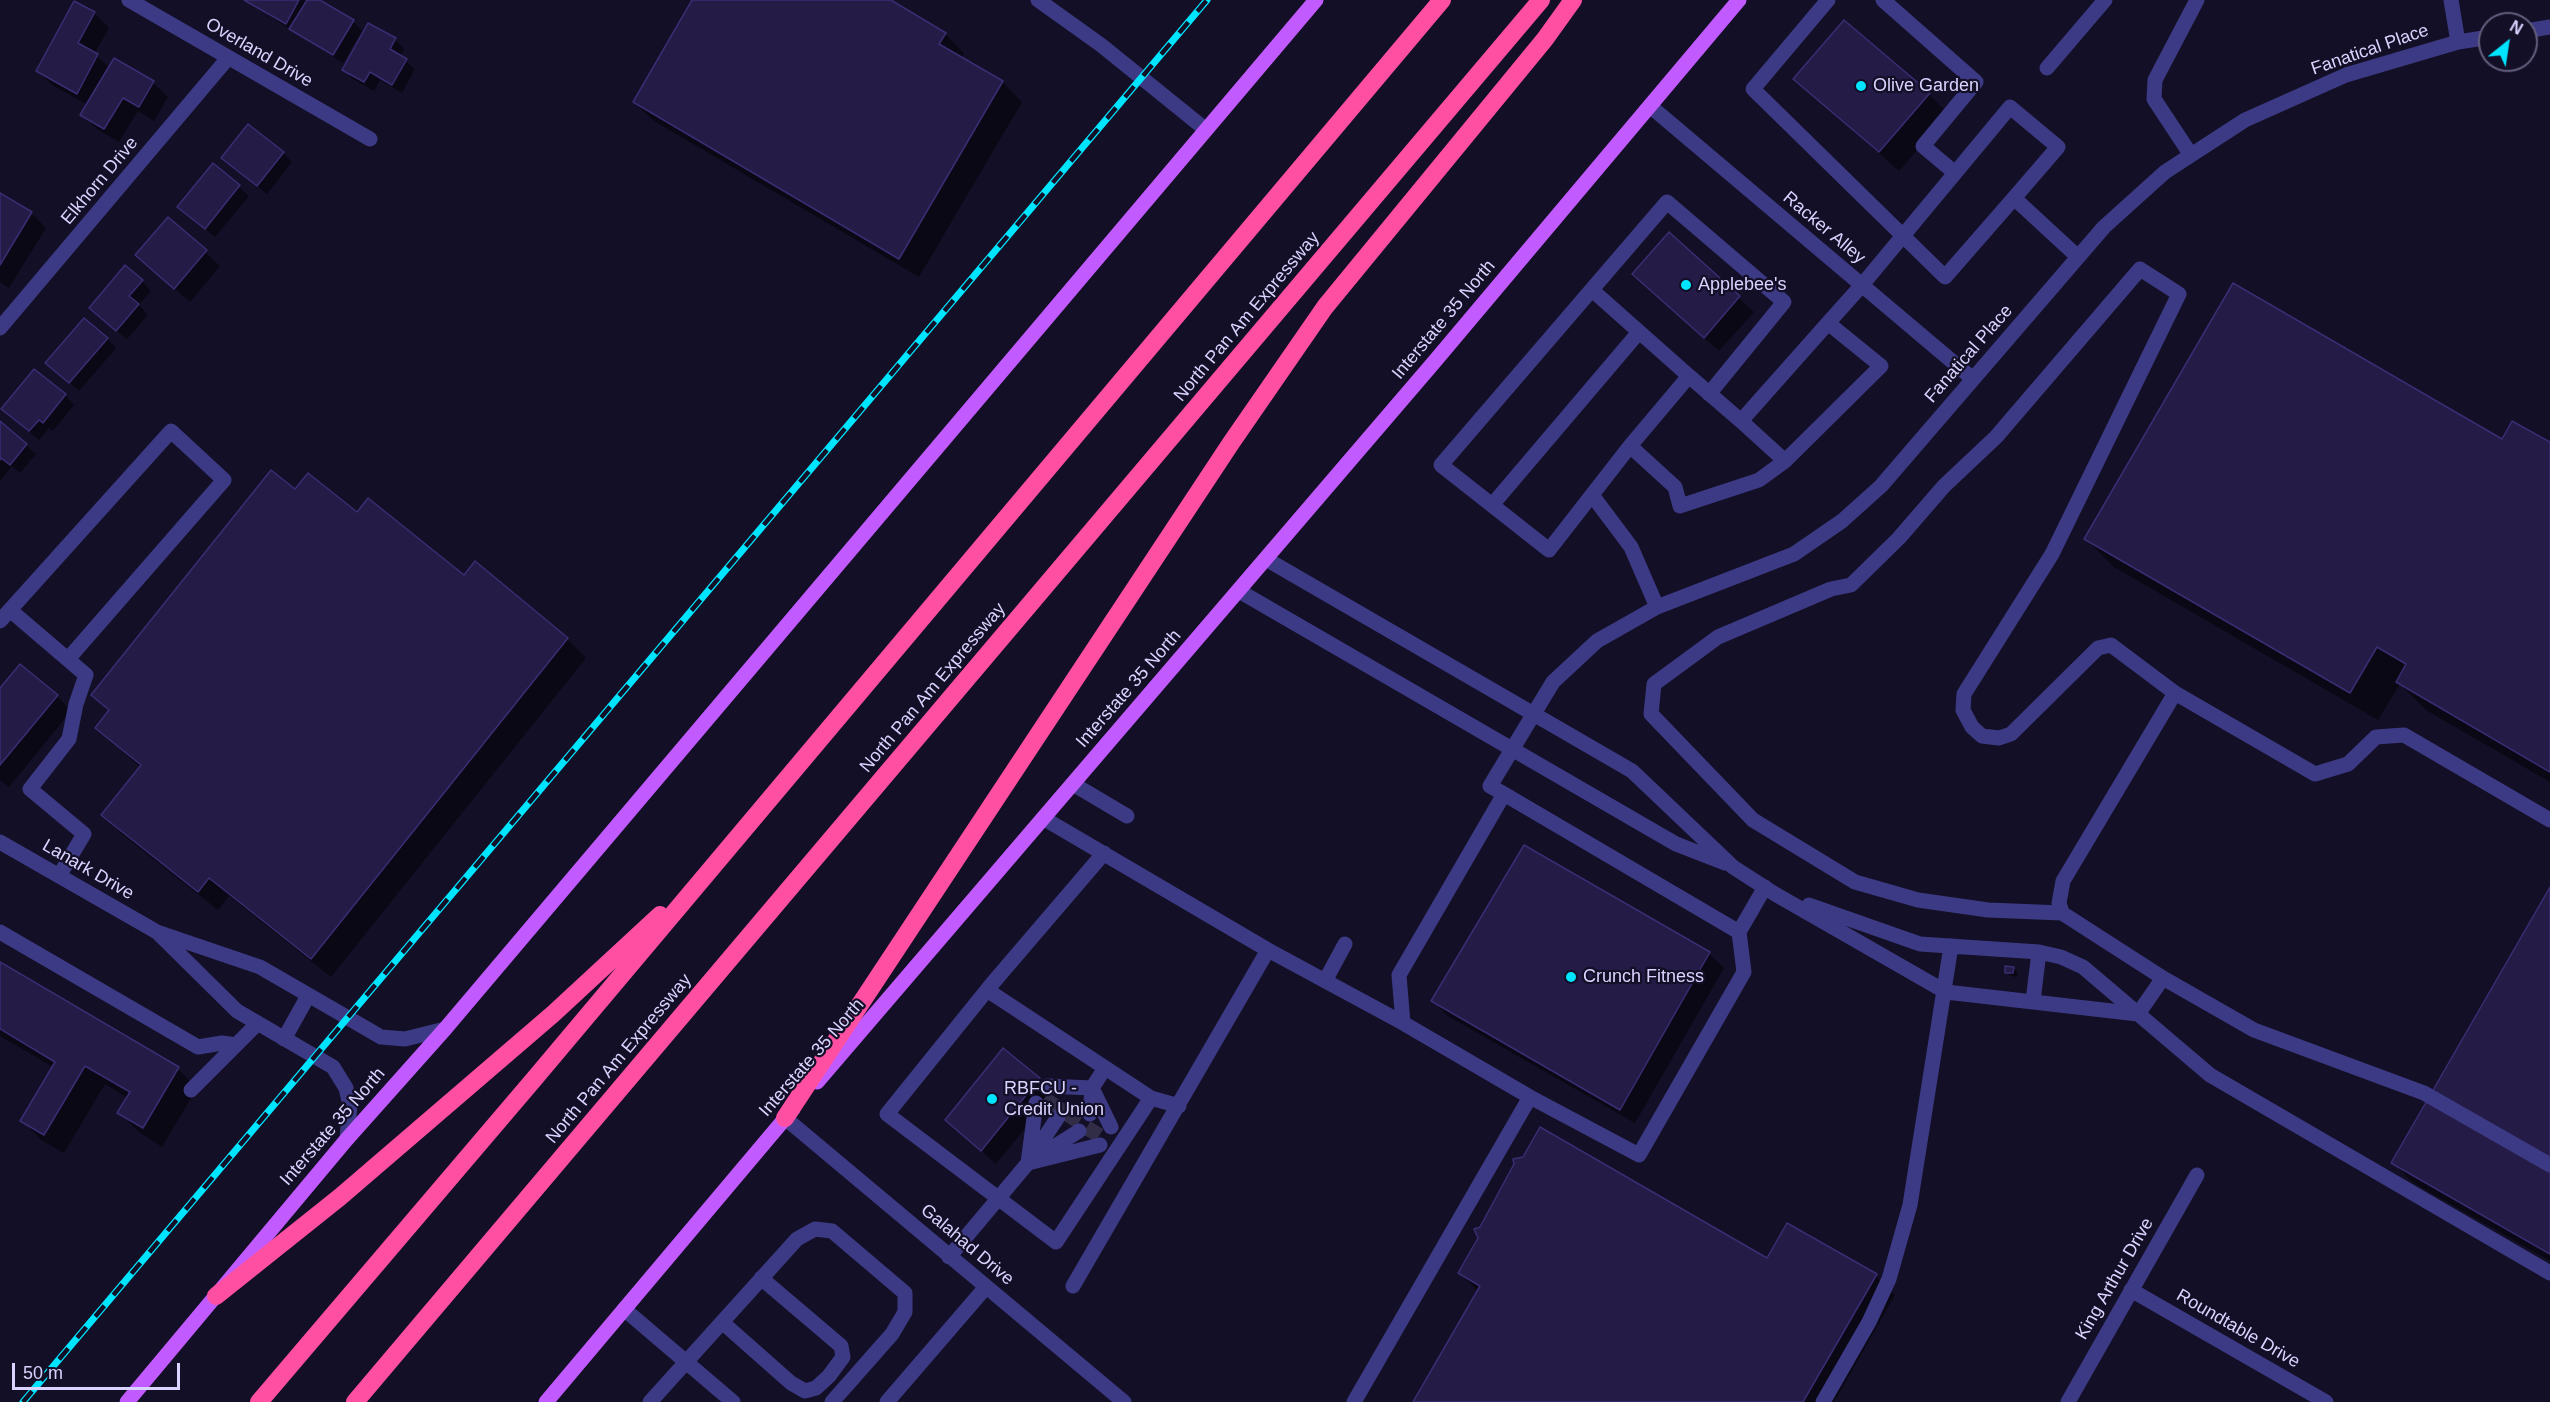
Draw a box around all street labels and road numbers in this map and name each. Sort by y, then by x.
street label: Overland Drive [202,14,316,92]
street label: Fanatical Place [2308,20,2432,80]
street label: Elkhorn Drive [57,133,143,229]
street label: Racker Alley [1778,187,1870,269]
street label: North Pan Am Expressway [1170,228,1324,406]
street label: Interstate 35 North [1388,256,1500,384]
street label: Fanatical Place [1920,300,2018,408]
street label: North Pan Am Expressway [856,599,1010,777]
street label: Interstate 35 North [1072,626,1186,752]
street label: Lanark Drive [38,835,138,905]
street label: North Pan Am Expressway [542,970,696,1148]
street label: Interstate 35 North [755,995,869,1121]
street label: Interstate 35 North [276,1064,390,1190]
street label: Galahad Drive [916,1200,1018,1290]
street label: King Arthur Drive [2071,1214,2159,1344]
street label: Roundtable Drive [2172,1285,2304,1373]

